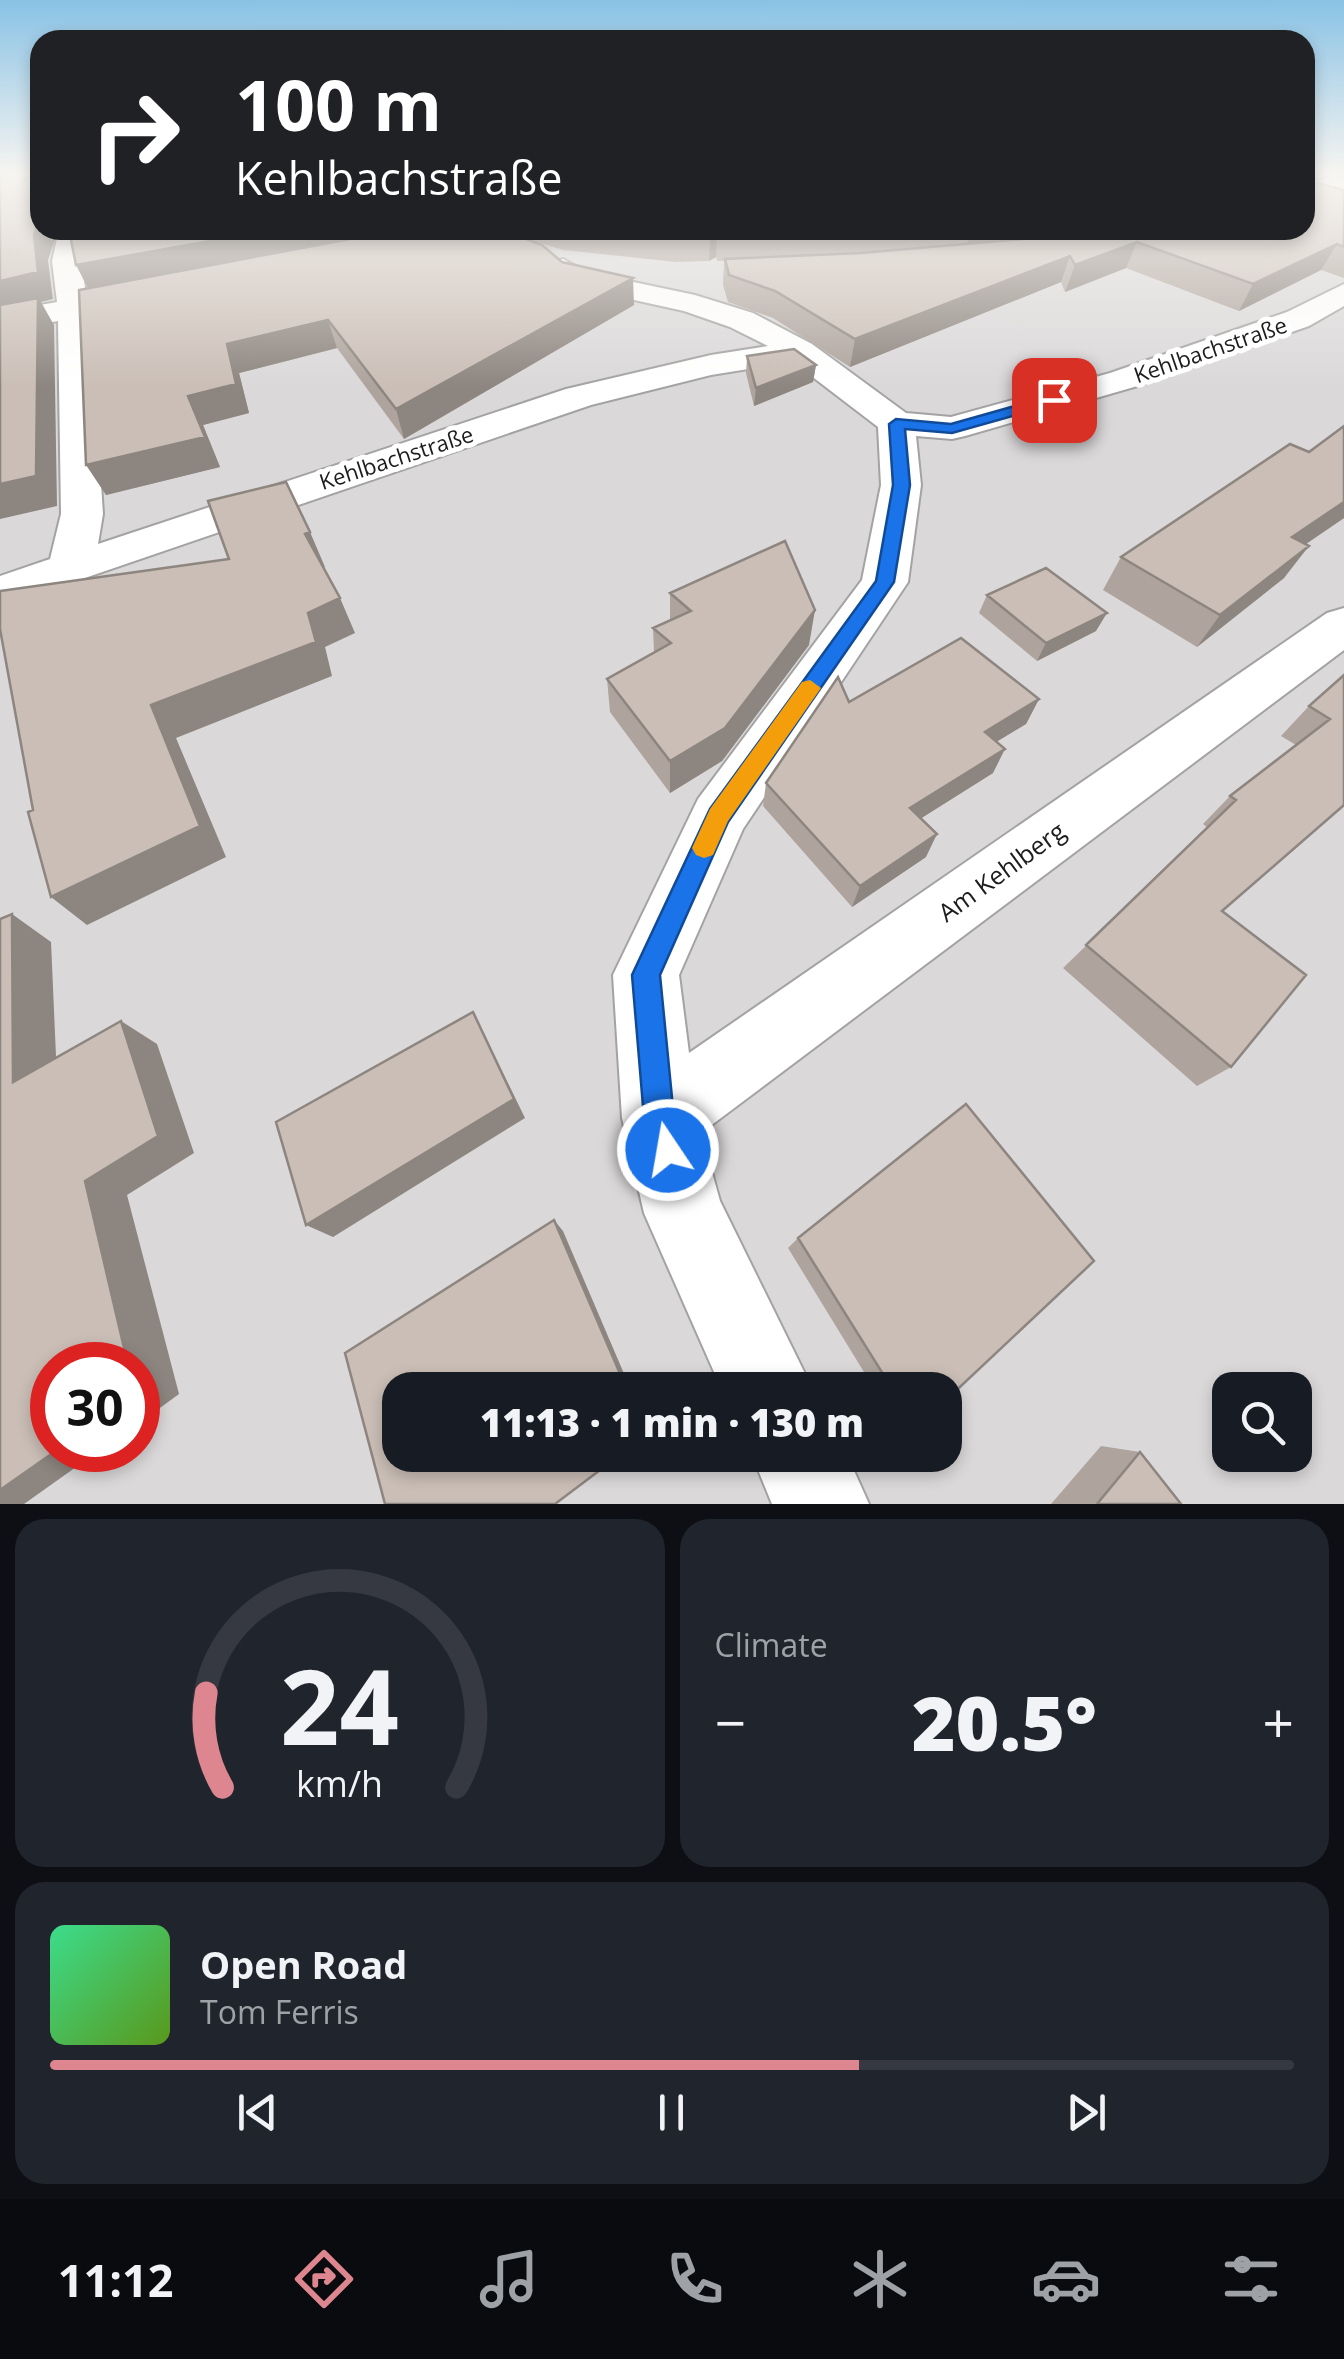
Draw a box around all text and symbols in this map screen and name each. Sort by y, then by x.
text: 100 m [235,56,442,152]
icon: right [70,70,200,200]
text: Kehlbachstraße [235,147,563,208]
street label: Kehlbachstraße [1129,309,1291,389]
pin [1012,358,1097,443]
icon: arrive [1027,373,1082,428]
street label: Kehlbachstraße [315,418,477,496]
street label: Am Kehlberg [931,813,1072,929]
position arrow [616,1098,720,1202]
speed limit sign: 30 [30,1342,160,1472]
map controls [1212,1372,1312,1472]
button: search [1212,1372,1312,1472]
text: 11:13 · 1 min · 130 m [480,1396,864,1448]
text: Climate [715,1623,828,1666]
text: 24 [280,1634,399,1775]
text: 20.5° [912,1671,1097,1773]
text: − [715,1684,746,1759]
text: + [1263,1684,1294,1759]
text: km/h [296,1759,383,1807]
text: Open Road [200,1938,407,1990]
text: Tom Ferris [200,1990,359,2033]
icon: previous [230,2085,285,2140]
icon: pause [644,2085,699,2140]
icon: next [1059,2085,1114,2140]
icon: directions [289,2244,359,2314]
icon: music [474,2244,544,2314]
icon: phone [660,2244,730,2314]
icon: climate [845,2244,915,2314]
icon: car [1031,2244,1101,2314]
icon: filters [1216,2244,1286,2314]
text: 11:12 [58,2249,173,2310]

